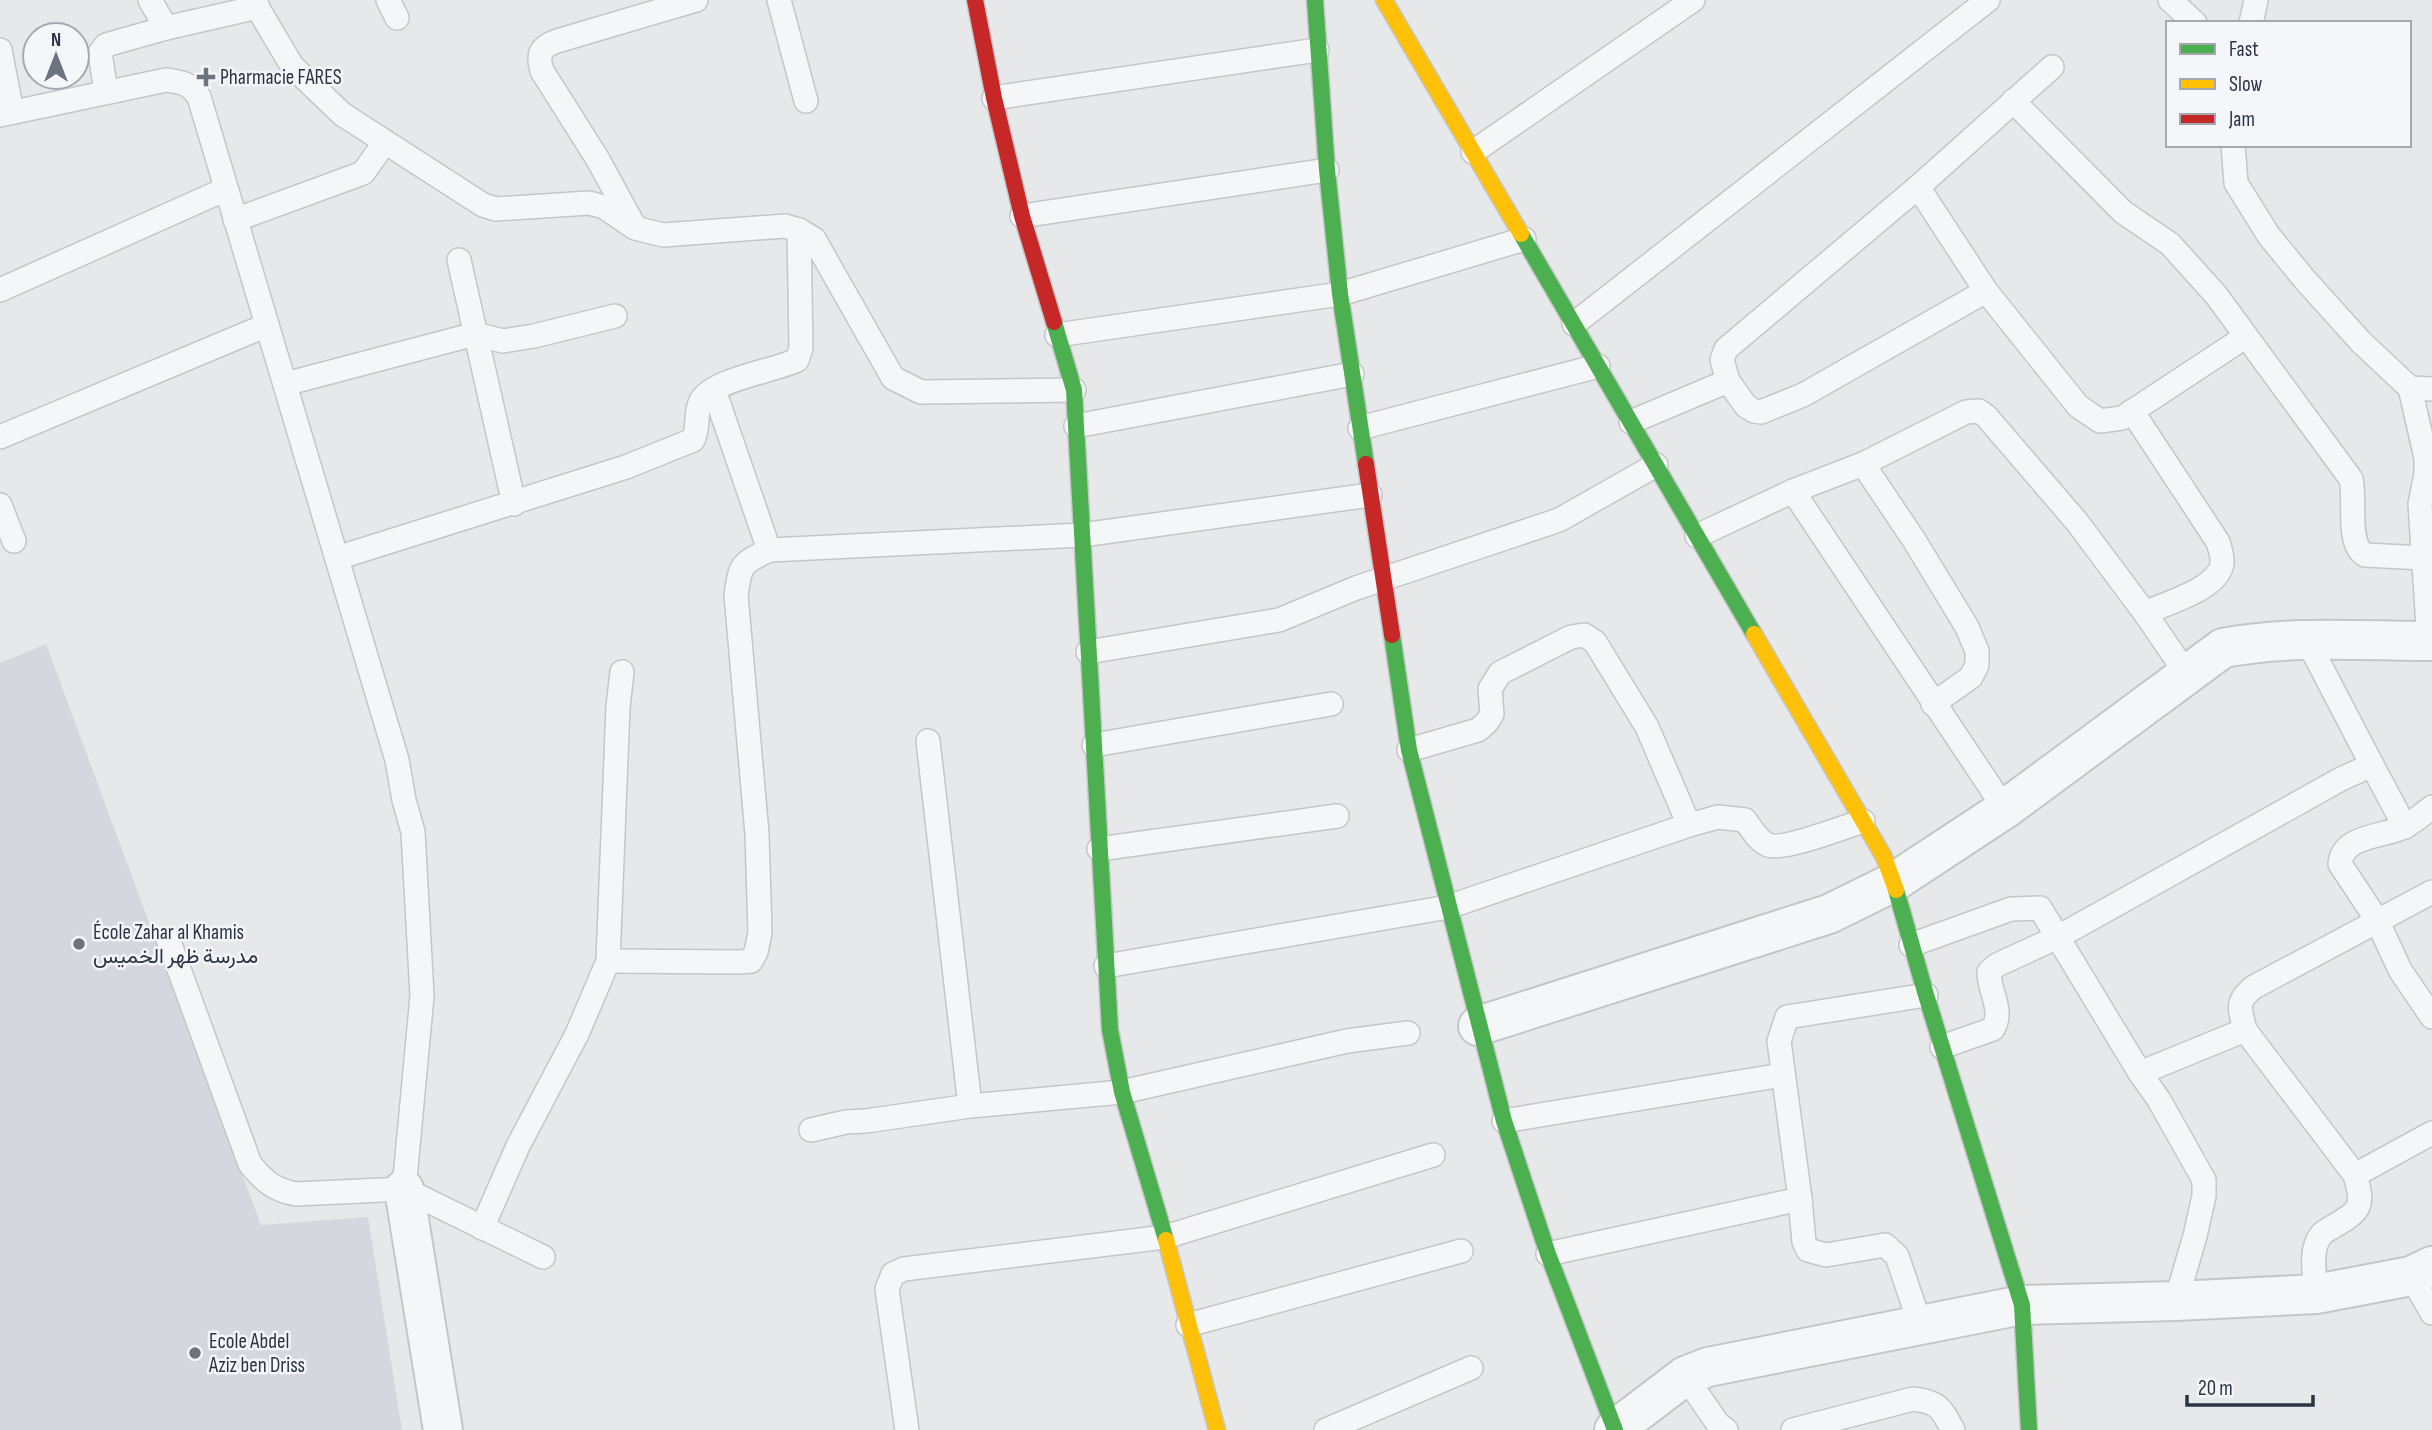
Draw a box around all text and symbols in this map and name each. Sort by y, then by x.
north arrow [21,21,91,91]
legend [2166,21,2411,147]
text: N [51,29,61,52]
text: Fast [2229,37,2259,62]
place label: Pharmacie FARES [220,65,342,90]
marker: Pharmacie FARES [198,69,214,85]
text: Slow [2229,72,2263,97]
text: Jam [2228,107,2255,132]
place label: École Zahar al Khamis مدرسة ظهر الخميس [93,920,258,969]
marker: École Zahar al Khamis مدرسة ظهر الخميس [71,936,87,952]
place label: Ecole Abdel Aziz ben Driss [208,1329,305,1378]
marker: Ecole Abdel Aziz ben Driss [187,1345,203,1361]
scale bar [2187,1364,2313,1408]
text: 20 m [2198,1376,2233,1401]

